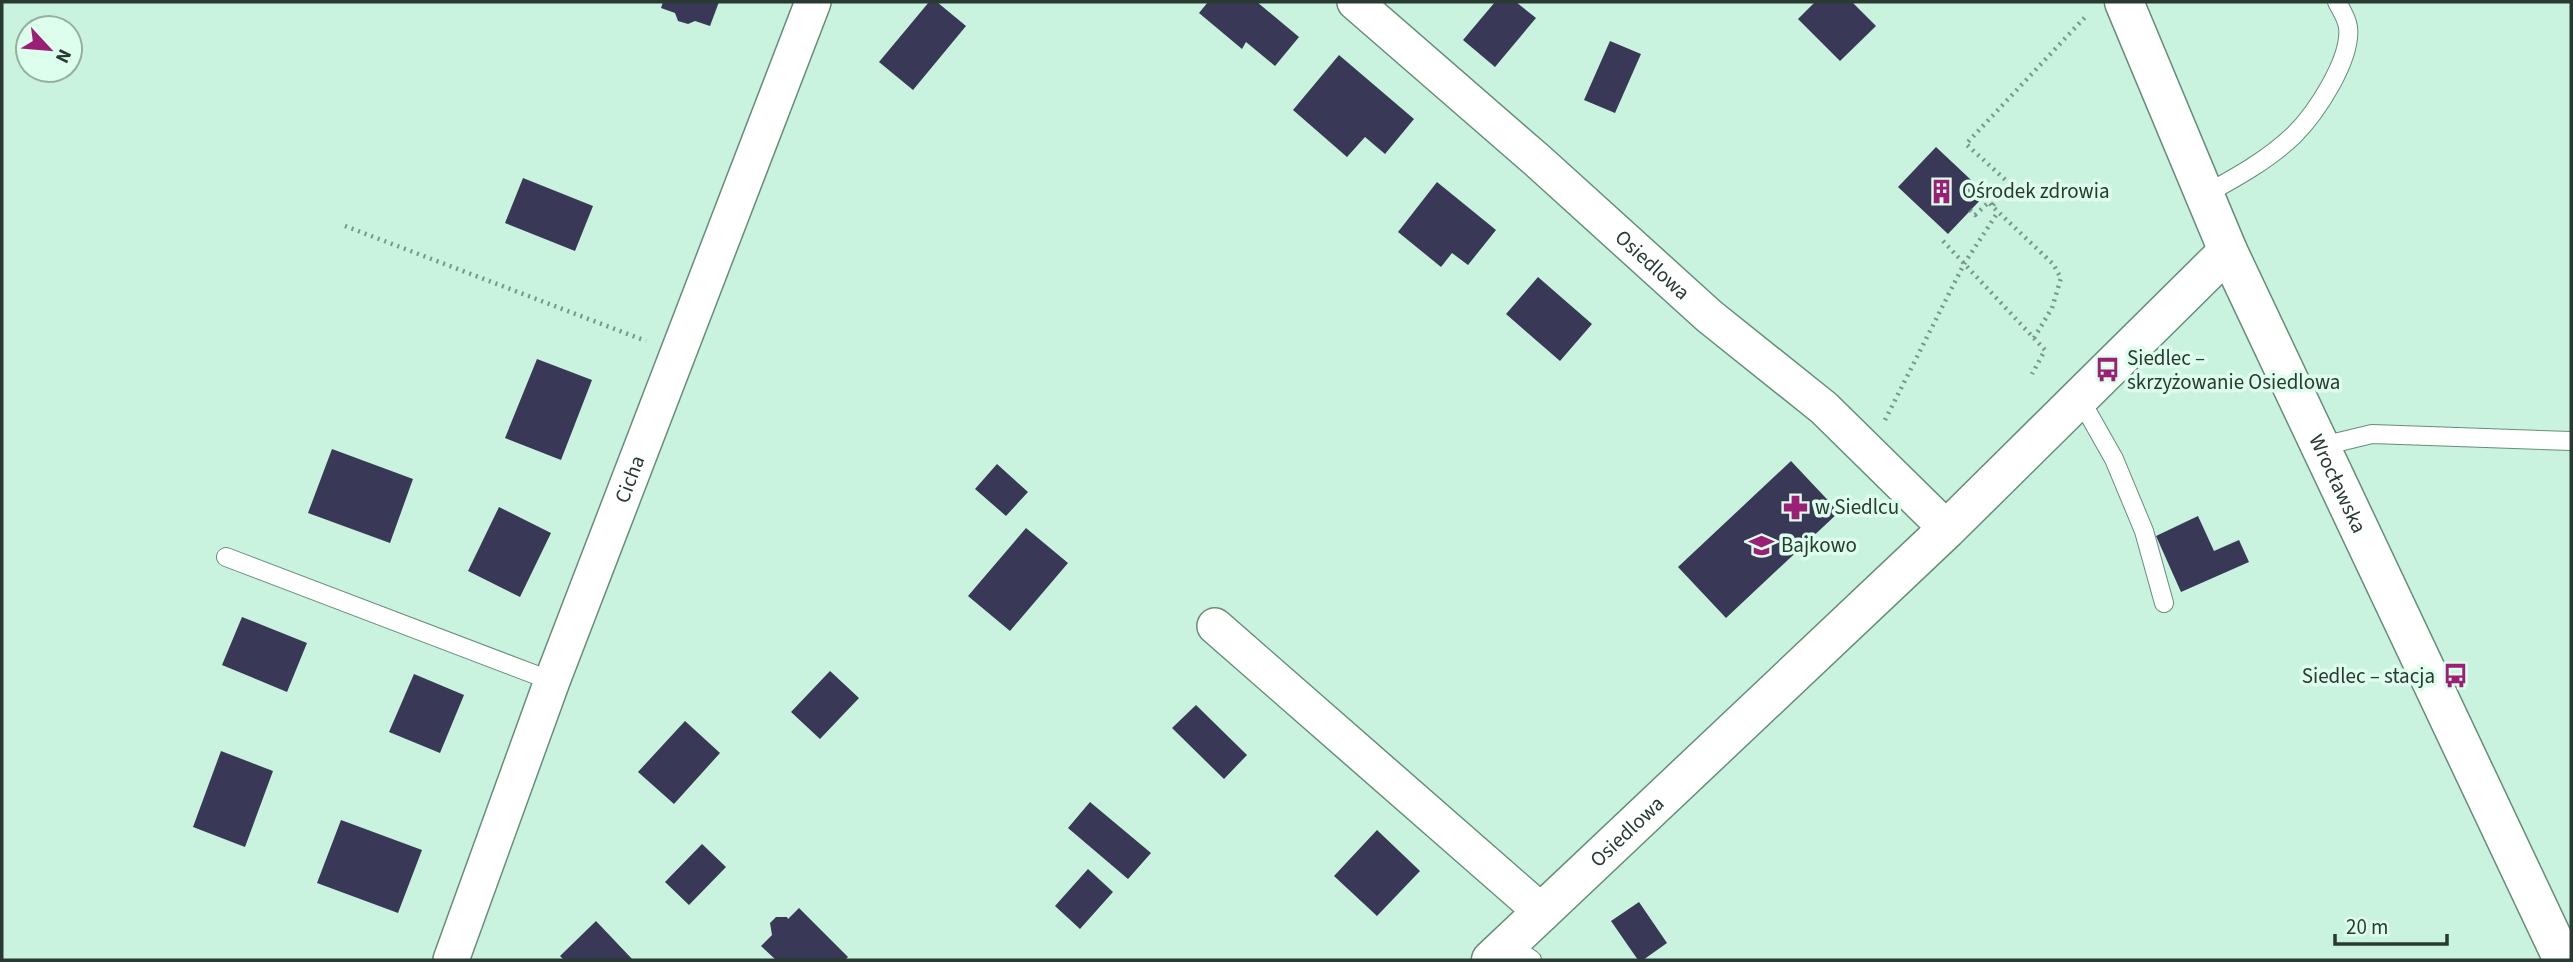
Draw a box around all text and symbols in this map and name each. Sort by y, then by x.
north arrow [14,14,84,84]
text: N [48,44,78,67]
place label: Ośrodek zdrowia [1962,176,2109,206]
building icon: Ośrodek zdrowia [1928,177,1956,205]
street label: Osiedlowa [1608,223,1697,307]
place label: Siedlec – skrzyżowanie Osiedlowa [2127,343,2340,397]
bus stop icon: Siedlec – skrzyżowanie Osiedlowa [2093,356,2121,384]
street label: Wrocławska [2302,429,2374,538]
street label: Cicha [607,451,652,507]
place label: w Siedlcu [1815,492,1899,522]
pharmacy icon: w Siedlcu [1781,493,1809,521]
place label: Bajkowo [1781,530,1857,560]
school or university icon: Bajkowo [1747,531,1775,559]
place label: Siedlec – stacja [2302,661,2435,691]
bus stop icon: Siedlec – stacja [2441,662,2469,690]
street label: Osiedlowa [1583,789,1671,874]
scale bar [2335,902,2447,946]
text: 20 m [2346,912,2388,942]

